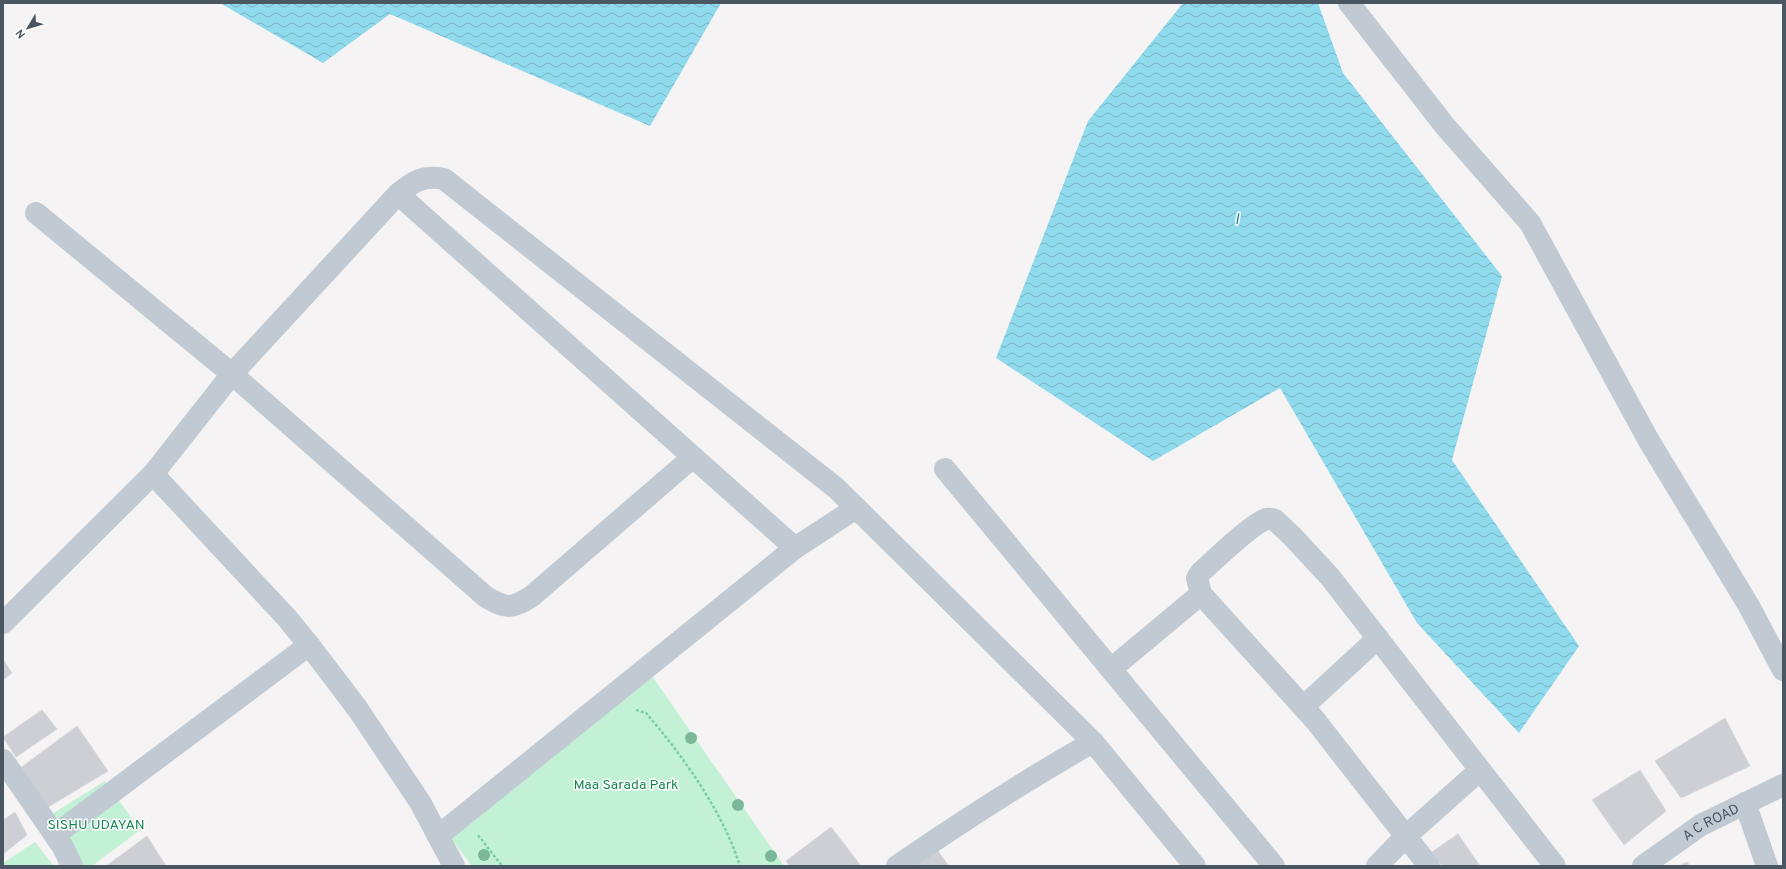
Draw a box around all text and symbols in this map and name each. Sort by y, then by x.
north arrow [8,8,48,48]
text: N [13,26,29,41]
water label: l [1235,211,1240,230]
park label: Maa Sarada Park [573,777,679,794]
street label: A C ROAD [1680,801,1742,845]
park label: SISHU UDAYAN [47,817,145,834]

